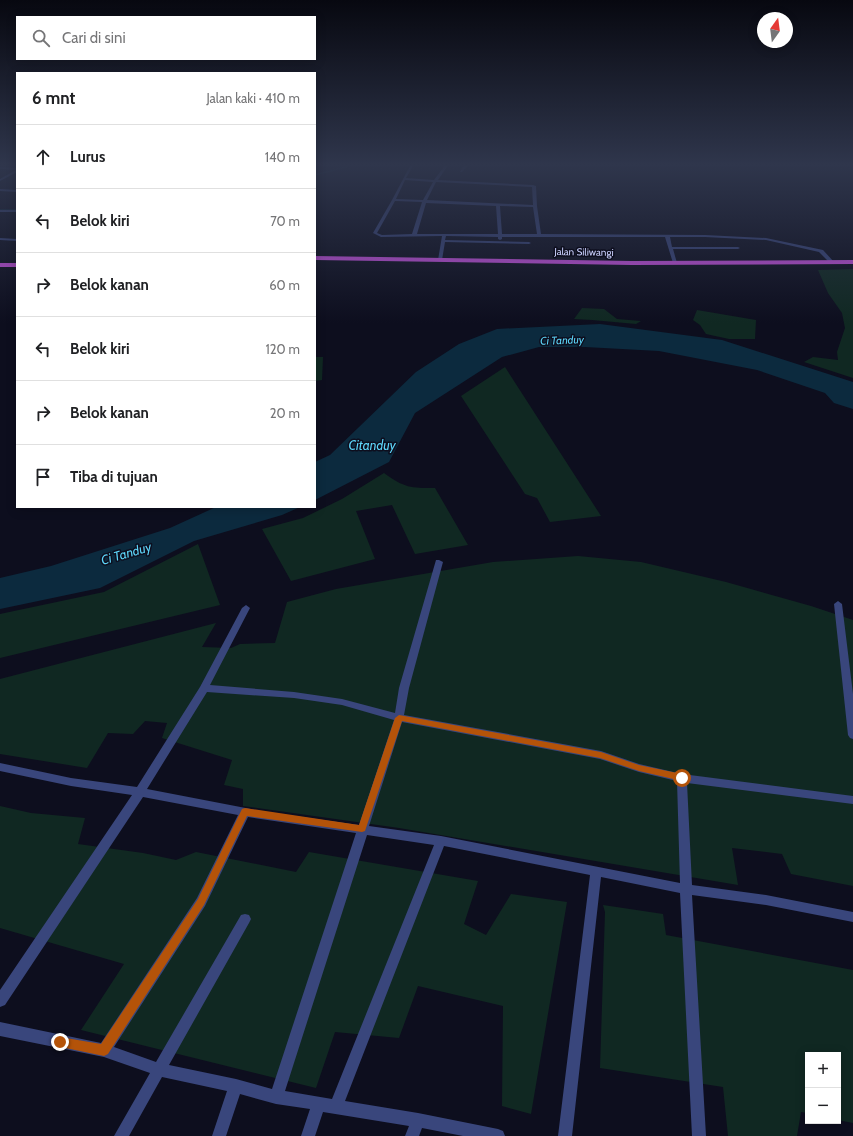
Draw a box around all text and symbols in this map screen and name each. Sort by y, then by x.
north arrow [757,12,793,48]
search box [16,16,316,60]
icon: search [30,27,52,49]
text: Cari di sini [62,29,126,47]
text: 6 mnt [32,88,75,108]
text: Jalan kaki · 410 m [206,90,300,106]
icon: ahead [32,146,54,168]
text: Lurus [70,148,105,166]
text: 140 m [265,149,300,165]
icon: left [32,210,54,232]
text: Belok kiri [70,212,130,230]
text: 70 m [270,213,300,229]
street label: Jalan Siliwangi [553,245,614,259]
icon: right [32,274,54,296]
text: Belok kanan [70,276,149,294]
text: 60 m [269,277,300,293]
water label: Ci Tanduy [540,332,585,348]
icon: left [32,338,54,360]
text: Belok kiri [70,340,130,358]
text: 120 m [266,341,300,357]
icon: right [32,402,54,424]
text: Belok kanan [70,404,149,422]
text: 20 m [270,405,300,421]
water label: Citanduy [348,437,397,453]
icon: arrive [32,466,54,488]
text: Tiba di tujuan [70,468,158,486]
water label: Ci Tanduy [99,538,154,568]
route start [673,769,691,787]
route end [51,1033,69,1051]
map controls [805,1052,841,1124]
button: + [805,1052,841,1088]
button: − [805,1088,841,1124]

